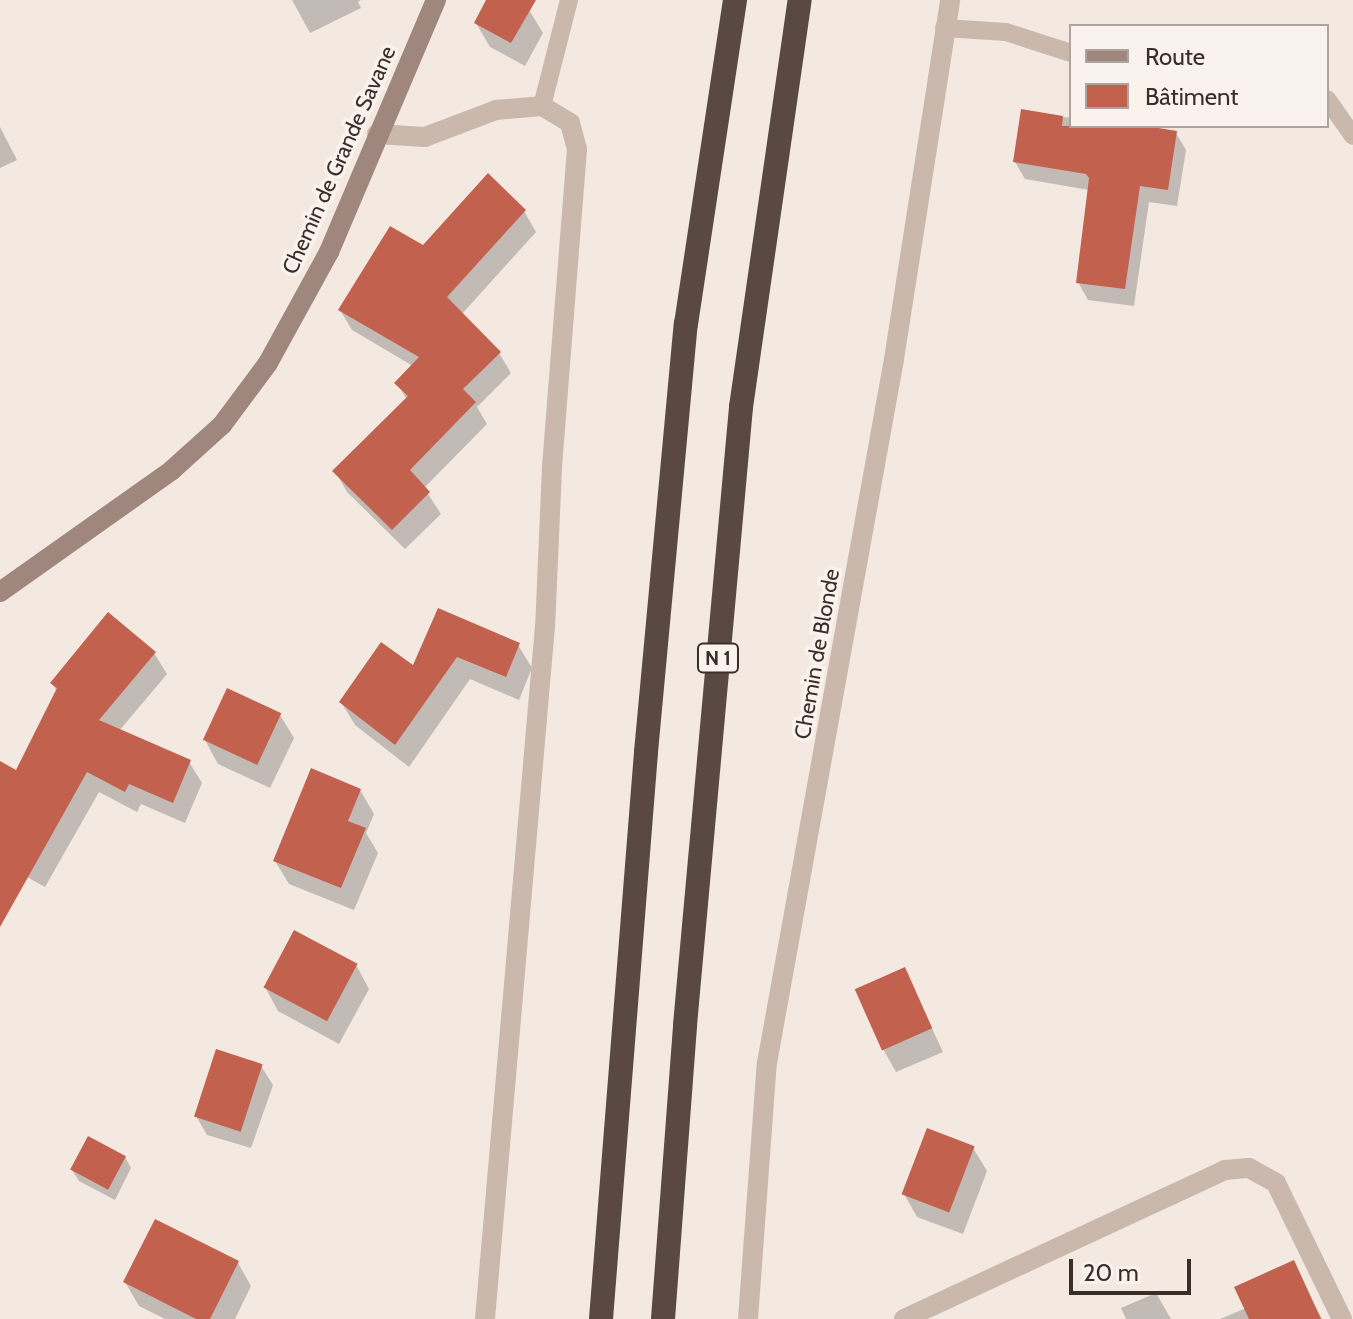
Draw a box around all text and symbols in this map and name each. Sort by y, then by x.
legend [1069,24,1329,128]
street label: Chemin de Grande Savane [277,42,401,278]
text: Route [1145,42,1205,71]
text: Bâtiment [1145,82,1238,111]
street label: Chemin de Blonde [789,567,845,741]
road number: N 1 [696,642,740,674]
scale bar [1073,1243,1195,1293]
text: 20 m [1083,1258,1139,1287]

